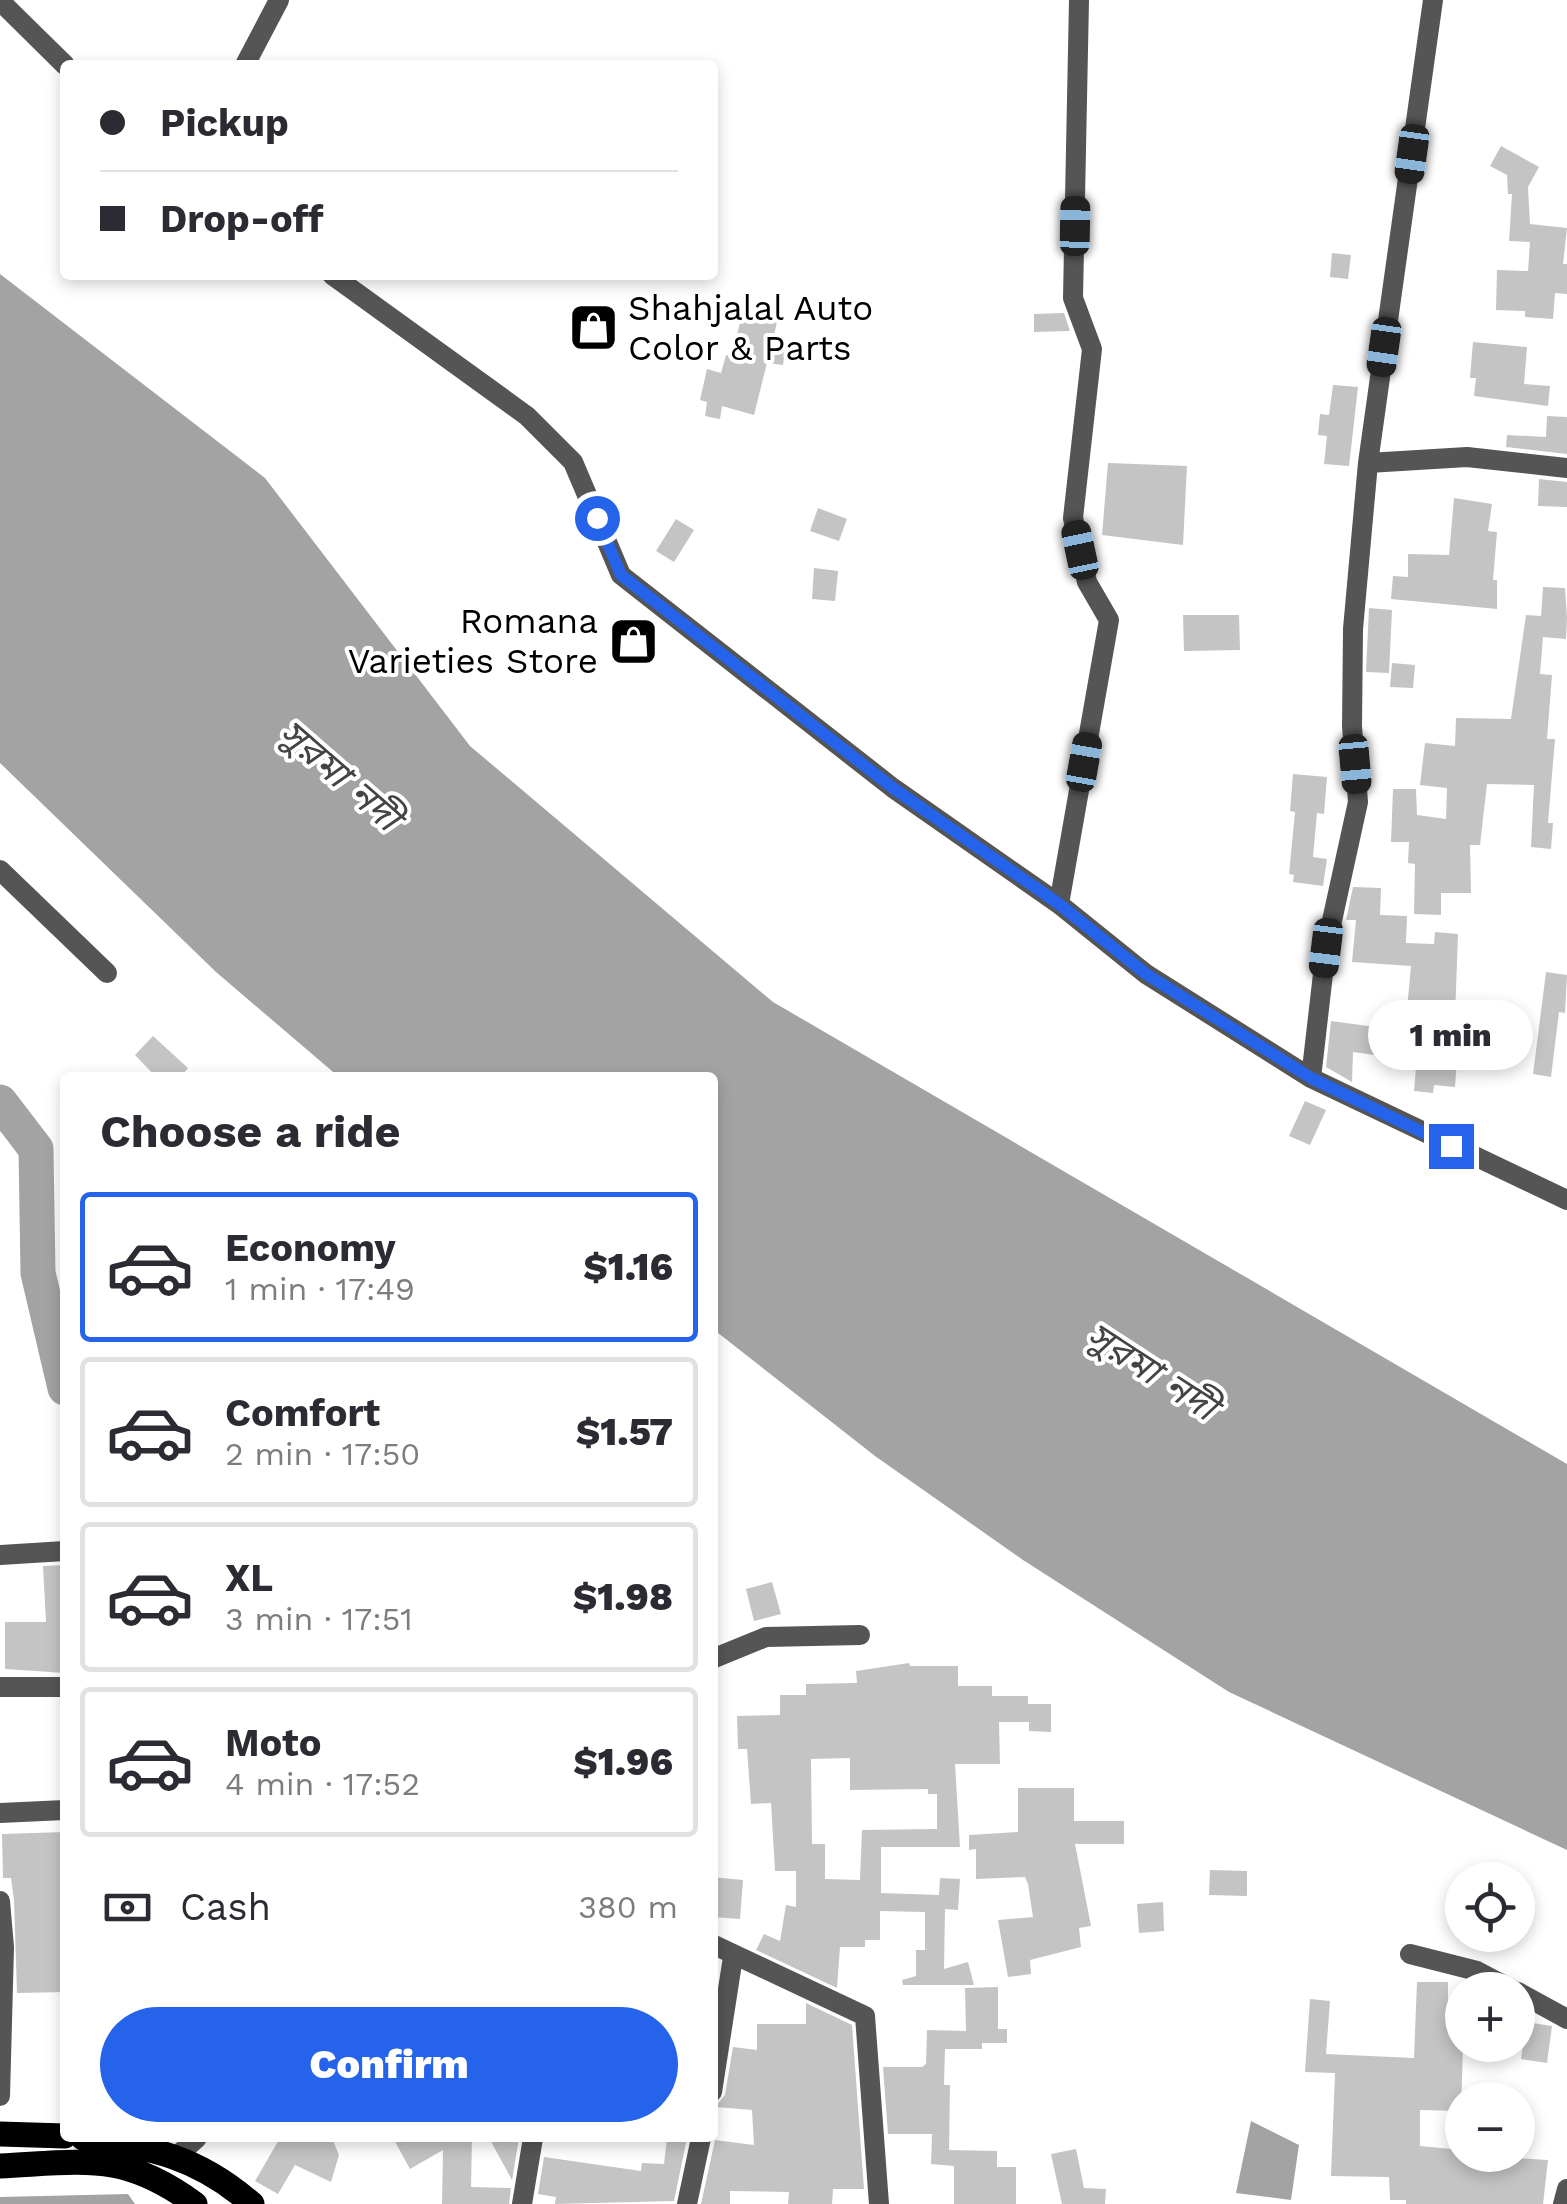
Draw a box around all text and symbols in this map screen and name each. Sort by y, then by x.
text: Pickup [160,101,289,145]
car [1393,122,1431,186]
car [1059,196,1091,256]
text: Drop-off [160,197,324,241]
place label: Shahjalal Auto Color & Parts [628,287,873,369]
shop icon: Shahjalal Auto Color & Parts [567,302,619,354]
car [1365,315,1403,379]
route start [575,496,620,541]
car [1059,518,1101,582]
place label: Romana Varieties Store [348,600,598,682]
shop icon: Romana Varieties Store [607,615,659,667]
water label: সুরমা নদী [270,710,415,844]
car [1064,730,1104,794]
car [1337,733,1373,795]
car [1307,916,1345,980]
callout: 1 min [1368,1001,1534,1071]
text: 1 min [1409,1016,1492,1054]
text: Choose a ride [100,1105,400,1158]
route end [1429,1124,1474,1169]
icon: car [105,1222,195,1312]
text: Economy [225,1226,396,1270]
text: $1.16 [583,1245,673,1289]
text: 1 min · 17:49 [225,1270,415,1308]
water label: সুরমা নদী [1079,1313,1231,1433]
icon: car [105,1387,195,1477]
text: Comfort [225,1391,380,1435]
text: $1.57 [576,1410,673,1454]
text: 2 min · 17:50 [225,1435,420,1473]
icon: car [105,1552,195,1642]
text: XL [225,1556,273,1600]
text: $1.98 [573,1575,673,1619]
text: 3 min · 17:51 [225,1600,413,1638]
icon: car [105,1717,195,1807]
text: Moto [225,1721,321,1765]
text: $1.96 [573,1740,673,1784]
text: 4 min · 17:52 [225,1765,420,1803]
map controls [1445,1862,1535,2172]
button: locate [1445,1862,1535,1952]
icon: cash [100,1880,155,1935]
text: Cash [180,1885,271,1929]
text: 380 m [578,1888,678,1926]
button: + [1445,1972,1535,2062]
button: Confirm [100,2007,678,2122]
button: − [1445,2082,1535,2172]

